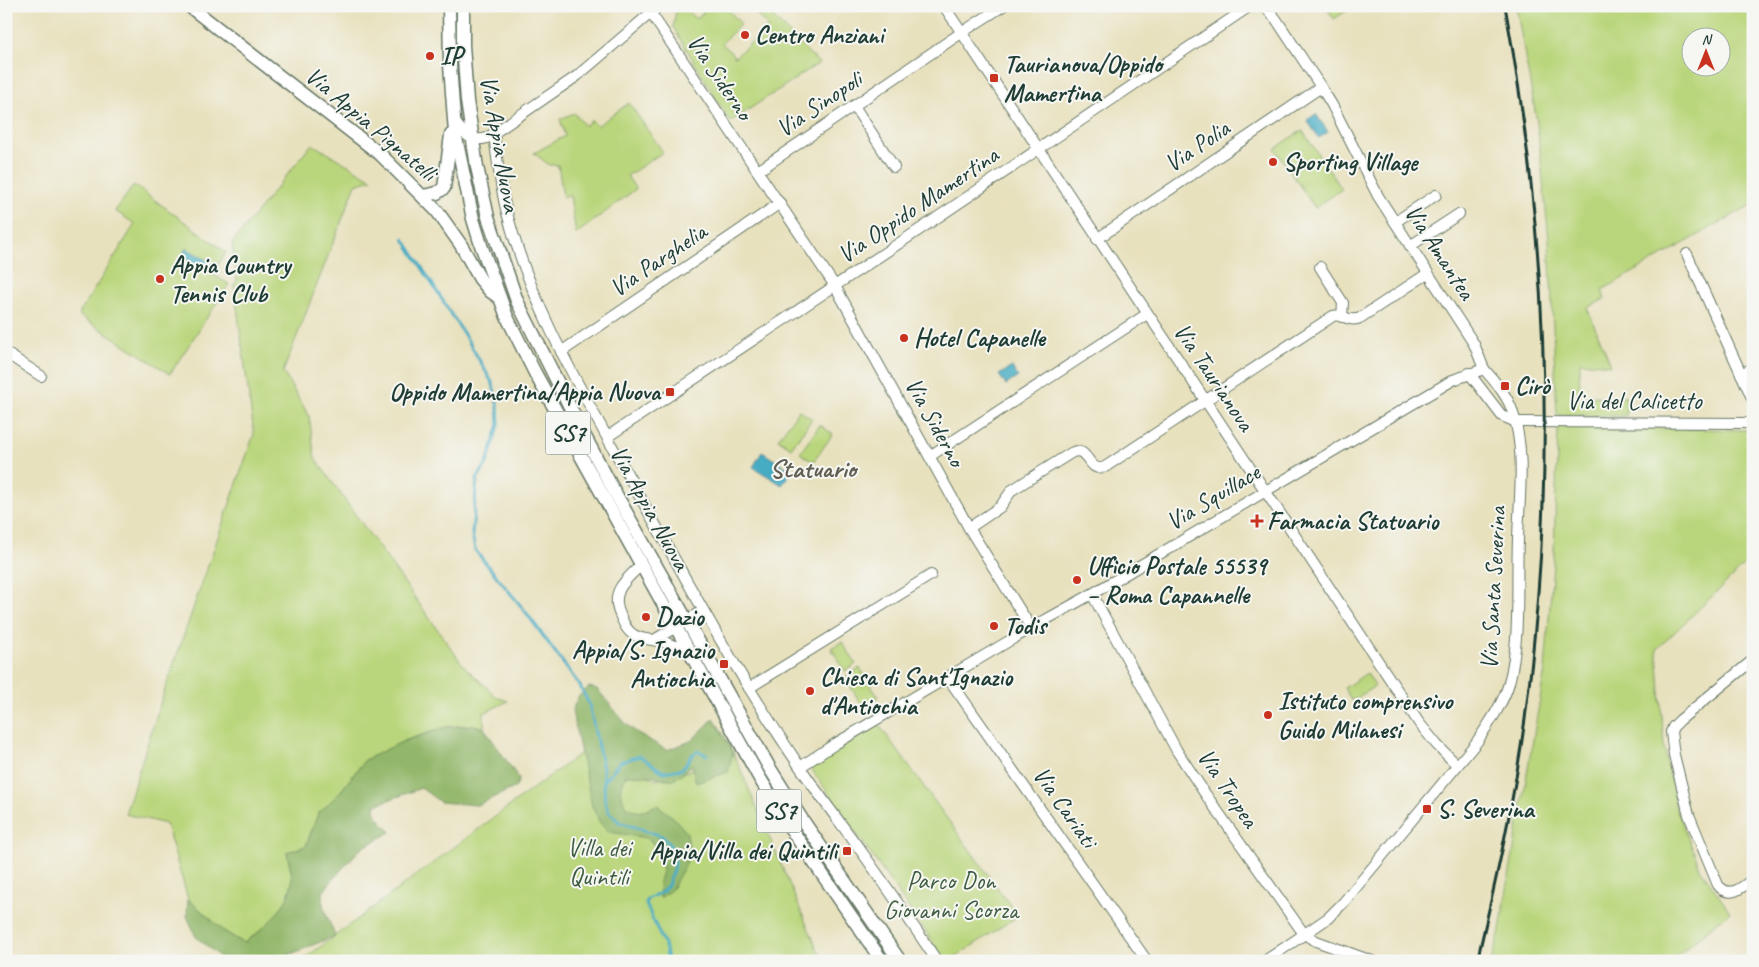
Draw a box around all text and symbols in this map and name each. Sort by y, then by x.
place label: Centro Anziani [755,19,887,51]
street label: Via Siderno [680,28,762,129]
north arrow [1682,28,1732,78]
marker: Centro Anziani [739,29,751,41]
text: N [1702,31,1713,48]
place label: IP [440,40,466,72]
place label: Taurianova/Oppido Mamertina [1004,48,1165,109]
marker: IP [424,50,436,62]
street label: Via Appia Pignatelli [299,60,446,191]
street label: Via Sinopoli [770,62,871,144]
marker: Taurianova/Oppido Mamertina [988,72,1000,84]
street label: Via Appia Nuova [472,73,528,217]
street label: Via Polia [1158,111,1237,179]
street label: Via Oppido Mamertina [831,138,1006,271]
place label: Sporting Village [1283,146,1419,178]
marker: Sporting Village [1267,156,1279,168]
street label: Via Amantea [1397,198,1484,307]
street label: Via Parghelia [603,214,715,304]
place label: Appia Country Tennis Club [170,249,293,310]
marker: Appia Country Tennis Club [154,273,166,285]
street label: Via Taurianova [1166,317,1263,439]
place label: Hotel Capanelle [914,322,1047,354]
marker: Hotel Capanelle [898,332,910,344]
place label: Cirò [1515,370,1552,402]
street label: Via Siderno [898,372,974,475]
place label: Oppido Mamertina/Appia Nuova [389,376,662,408]
marker: Cirò [1499,380,1511,392]
street label: Via del Calicetto [1566,385,1703,417]
marker: Oppido Mamertina/Appia Nuova [664,386,676,398]
road number: SS7 [546,412,590,454]
street label: Via Appia Nuova [603,440,698,578]
district label: Statuario [770,452,859,485]
street label: Via Squillace [1160,456,1267,537]
street label: Via Santa Severina [1473,504,1513,670]
place label: Farmacia Statuario [1267,505,1440,537]
marker: Farmacia Statuario [1251,515,1263,527]
place label: Ufficio Postale 55539 – Roma Capannelle [1087,550,1269,611]
marker: Ufficio Postale 55539 – Roma Capannelle [1071,574,1083,586]
place label: Dazio [656,601,706,633]
place label: Todis [1004,610,1048,642]
marker: Dazio [640,611,652,623]
marker: Todis [988,620,1000,632]
place label: Appia/S. Ignazio Antiochia [572,634,716,695]
marker: Appia/S. Ignazio Antiochia [718,658,730,670]
place label: Chiesa di Sant'Ignazio d'Antiochia [820,661,1014,722]
marker: Chiesa di Sant'Ignazio d'Antiochia [804,685,816,697]
place label: Istituto comprensivo Guido Milanesi [1278,685,1454,746]
marker: Istituto comprensivo Guido Milanesi [1262,709,1274,721]
street label: Via Tropea [1190,742,1267,835]
street label: Via Cariati [1025,760,1106,857]
road number: SS7 [756,789,802,832]
place label: S. Severina [1437,793,1536,825]
marker: S. Severina [1421,803,1433,815]
park label: Villa dei Quintili [567,832,634,893]
place label: Appia/Villa dei Quintili [650,835,840,867]
marker: Appia/Villa dei Quintili [841,845,853,857]
park label: Parco Don Giovanni Scorza [884,865,1021,926]

